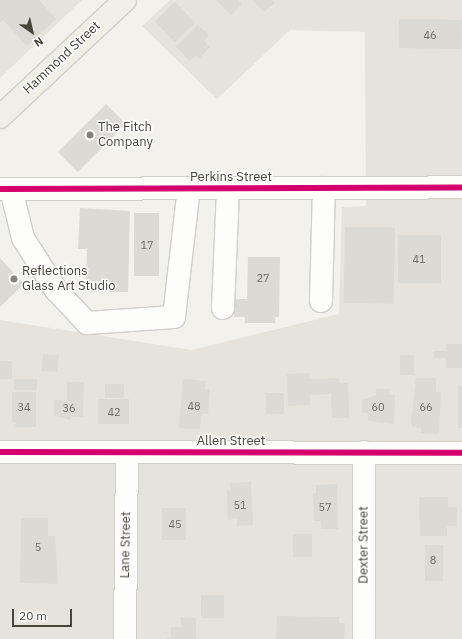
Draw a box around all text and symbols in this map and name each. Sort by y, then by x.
north arrow [12,12,52,52]
street label: Hammond Street [20,18,104,98]
house number: 46 [423,28,437,42]
text: N [31,34,46,50]
place label: The Fitch Company [98,120,153,151]
marker: The Fitch Company [85,130,95,140]
street label: Perkins Street [190,169,272,185]
house number: 17 [140,238,154,252]
house number: 41 [412,252,426,266]
place label: Reflections Glass Art Studio [22,264,116,295]
house number: 27 [256,271,270,285]
marker: Reflections Glass Art Studio [9,274,19,284]
house number: 48 [187,399,201,413]
house number: 34 [17,400,31,414]
house number: 60 [371,400,385,414]
house number: 66 [419,400,433,414]
house number: 36 [62,401,76,415]
house number: 42 [107,405,121,419]
street label: Allen Street [197,433,265,449]
house number: 51 [233,498,247,512]
house number: 57 [318,500,332,514]
street label: Dexter Street [356,506,372,584]
street label: Lane Street [118,512,134,578]
house number: 45 [168,517,182,531]
house number: 5 [35,540,41,554]
house number: 8 [430,553,436,567]
scale bar [14,601,74,627]
text: 20 m [19,608,47,623]

